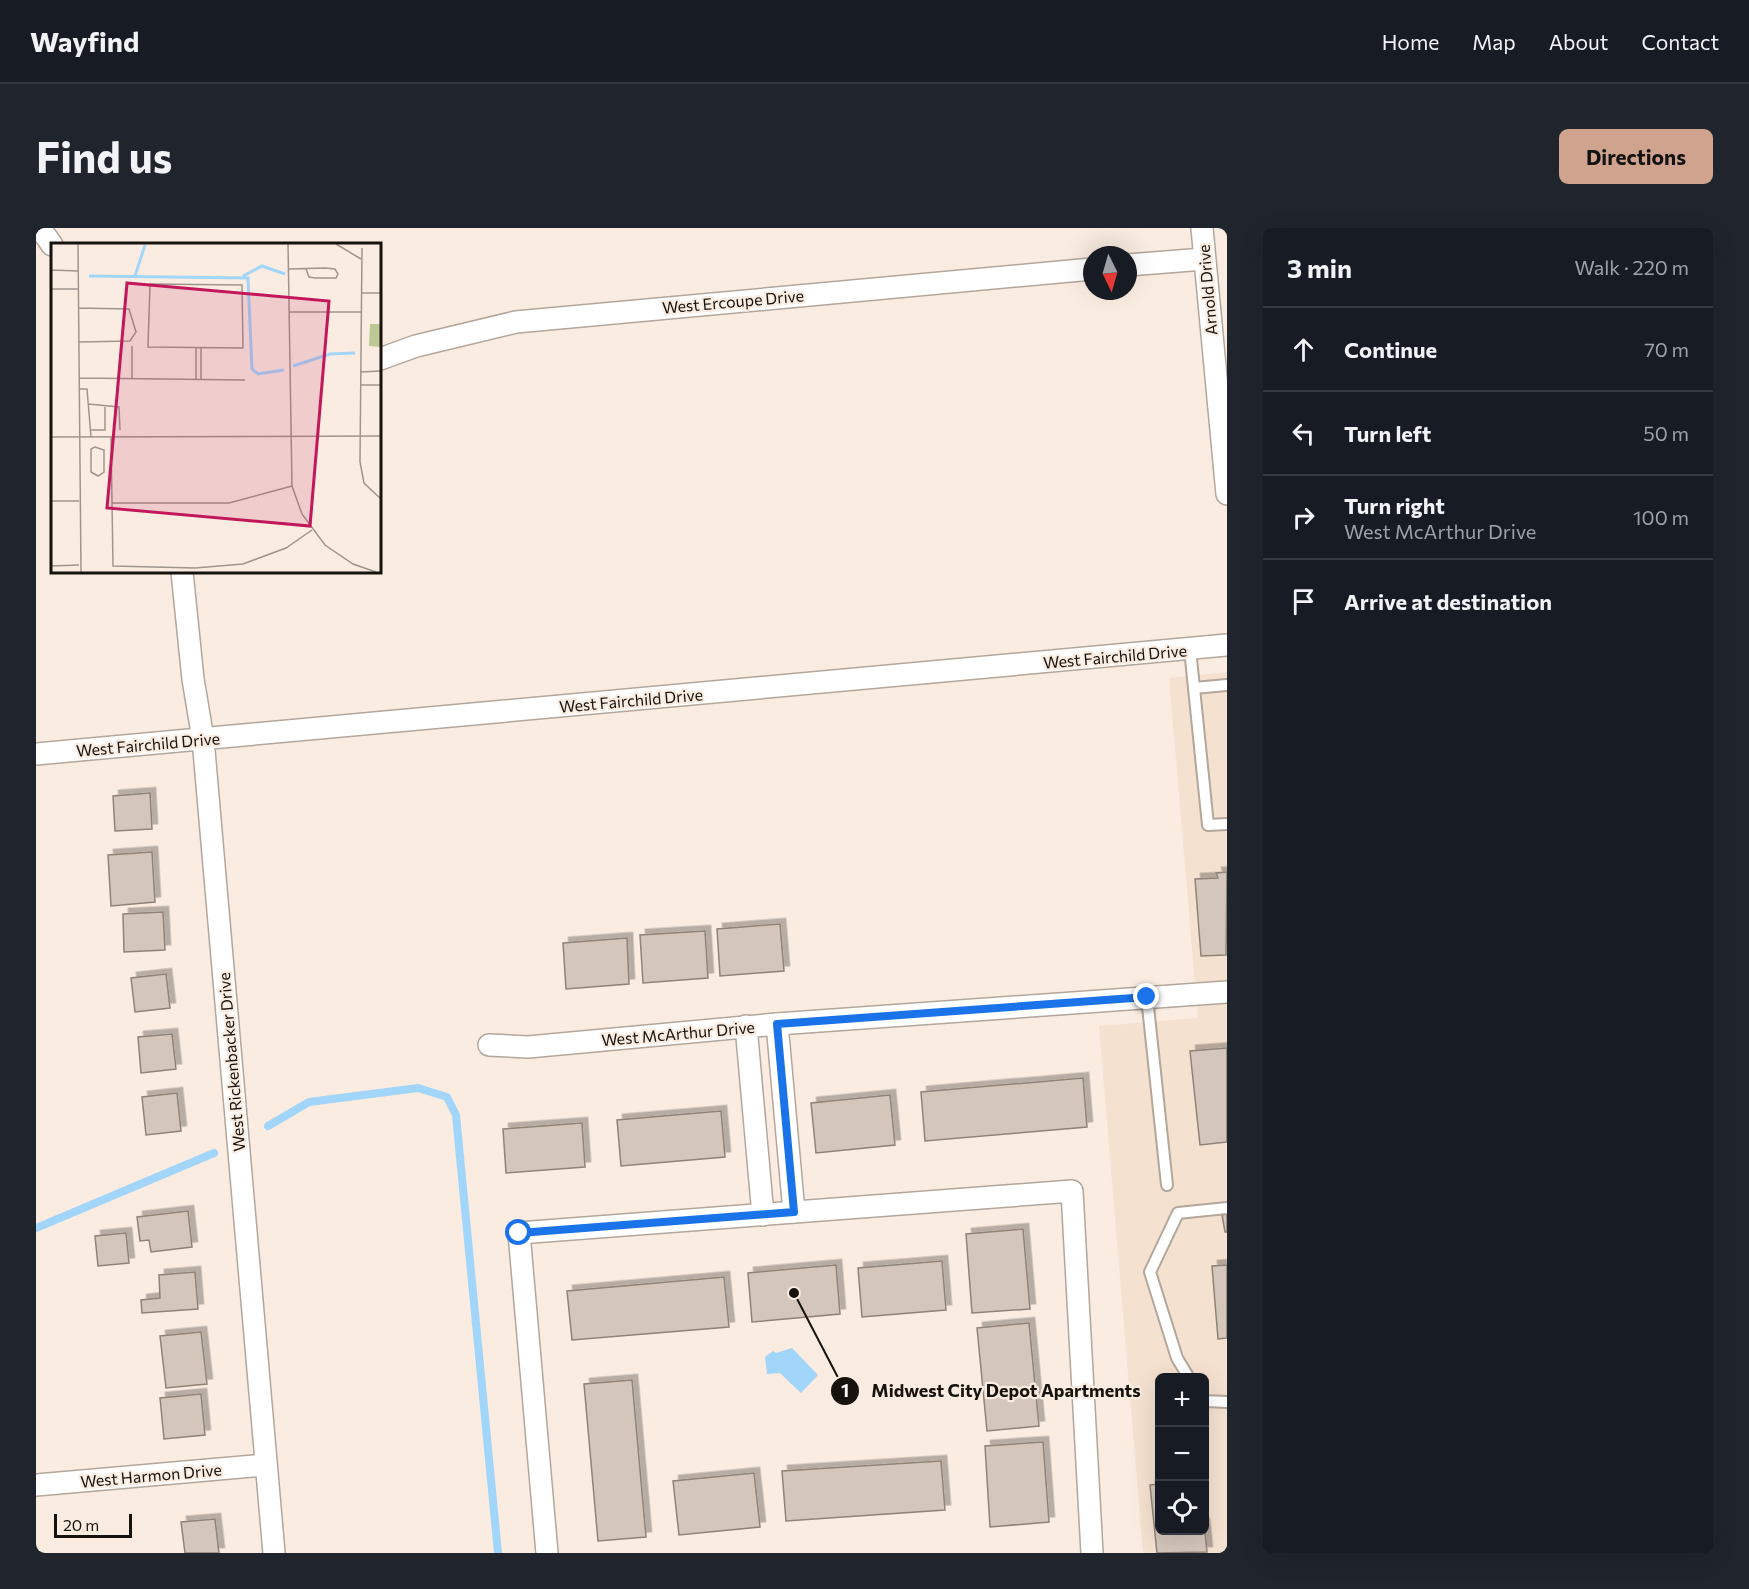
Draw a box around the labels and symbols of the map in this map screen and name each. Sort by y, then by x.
inset map [51,243,381,573]
street label: Arnold Drive [1194,244,1220,336]
north arrow [1083,246,1137,300]
street label: West Ercoupe Drive [661,285,805,317]
street label: West Fairchild Drive [1042,640,1188,672]
street label: West Fairchild Drive [558,684,704,716]
street label: West Fairchild Drive [75,728,221,760]
street label: West Rickenbacker Drive [214,972,248,1152]
route end [1133,983,1159,1009]
street label: West McArthur Drive [601,1017,755,1049]
route start [505,1219,531,1245]
callout: Midwest City Depot Apartments [830,1373,1153,1409]
text: 1 [841,1379,849,1401]
text: Midwest City Depot Apartments [871,1379,1141,1401]
street label: West Harmon Drive [80,1459,222,1491]
scale bar [54,1511,132,1538]

